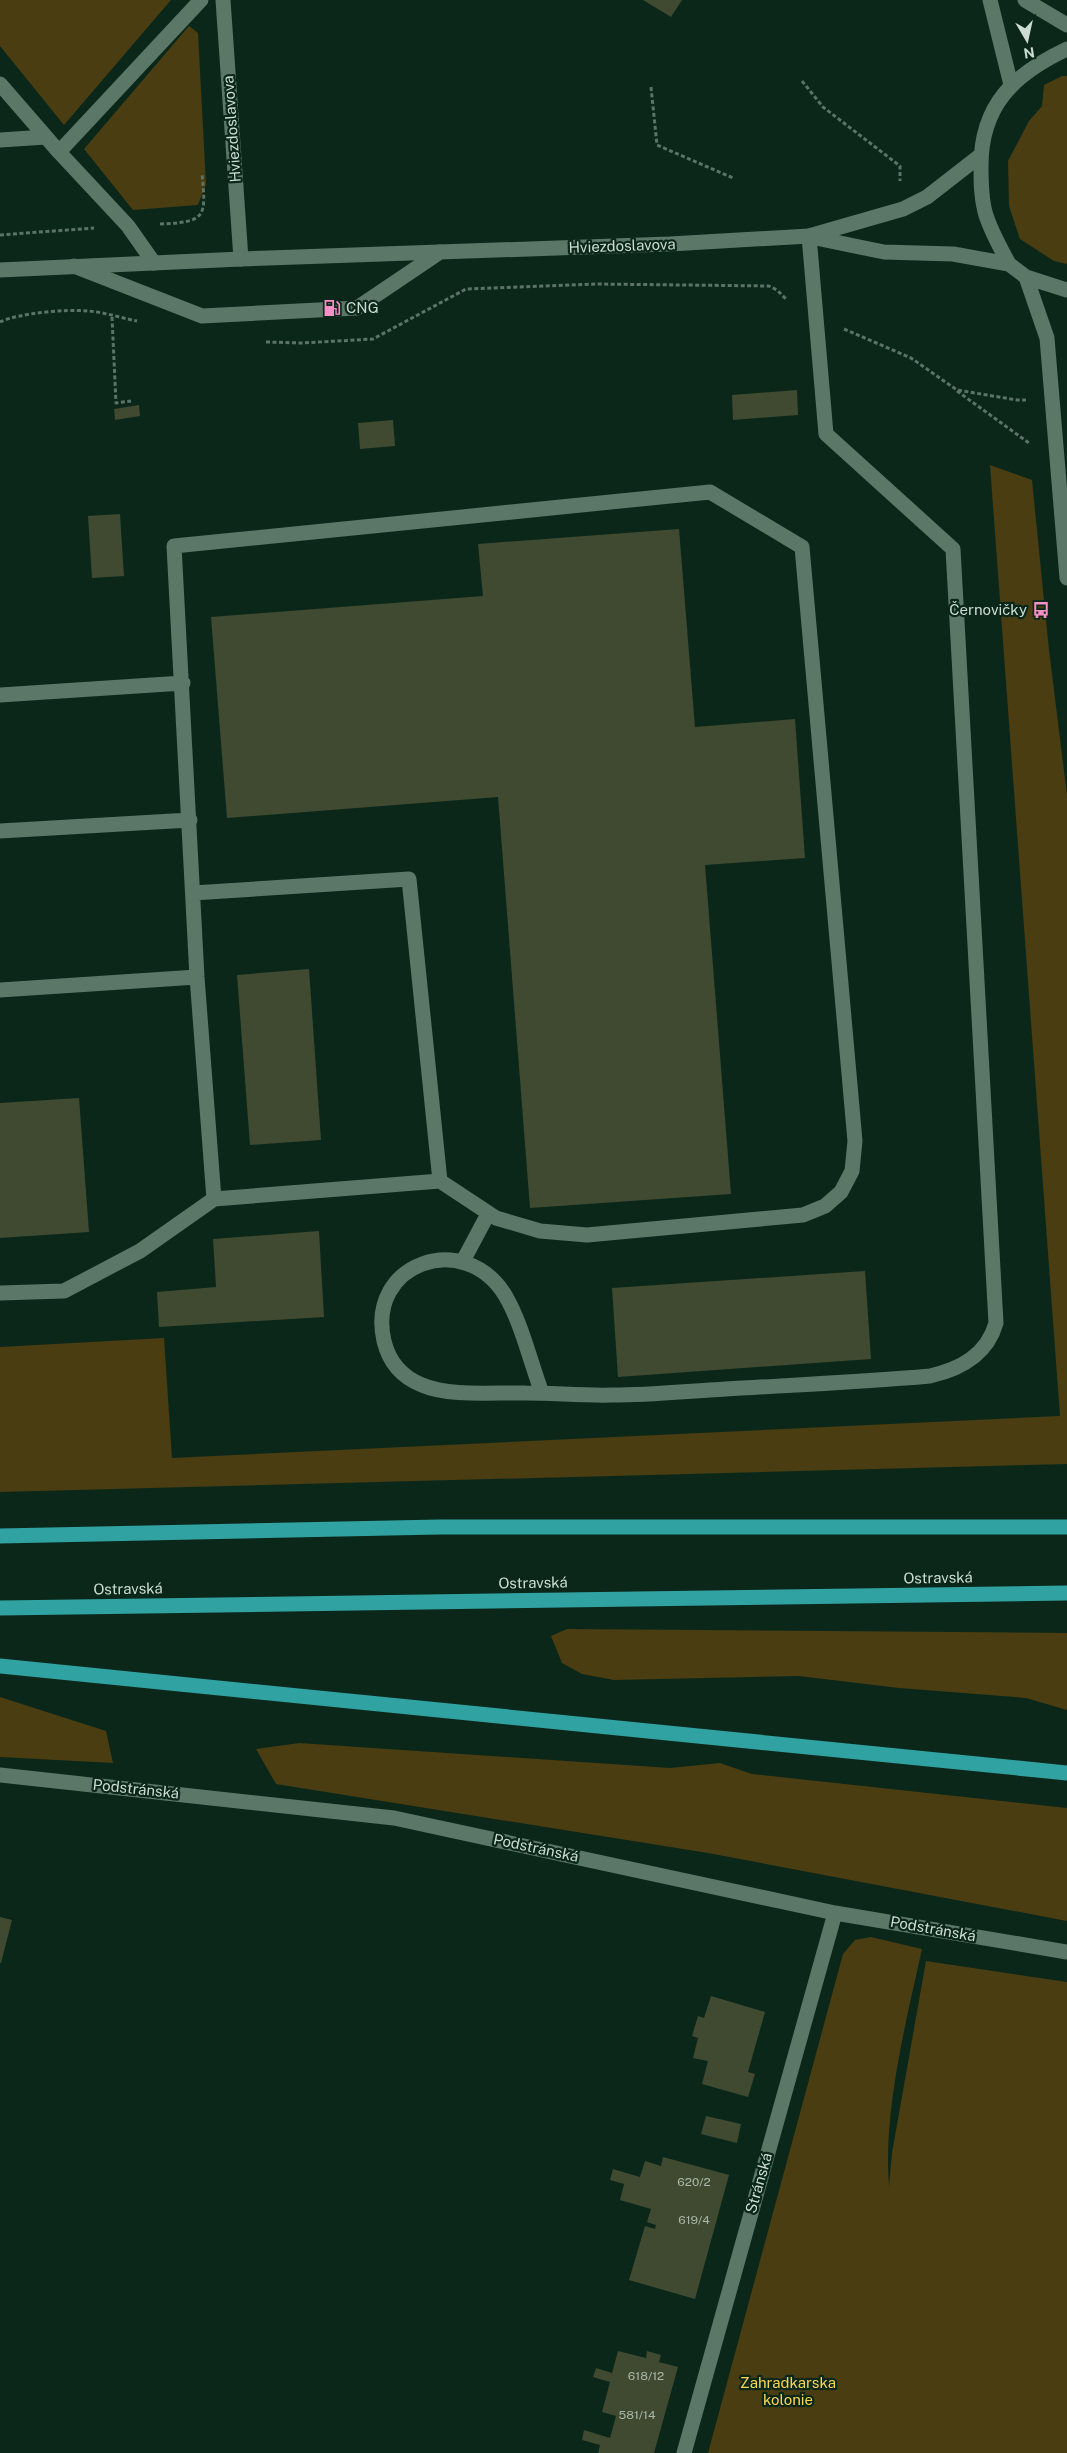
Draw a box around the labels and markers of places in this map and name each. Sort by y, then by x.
fuel station icon: CNG [322,298,342,318]
place label: CNG [346,299,379,316]
bus stop icon: Černovičky [1031,600,1051,620]
place label: Černovičky [949,601,1027,618]

